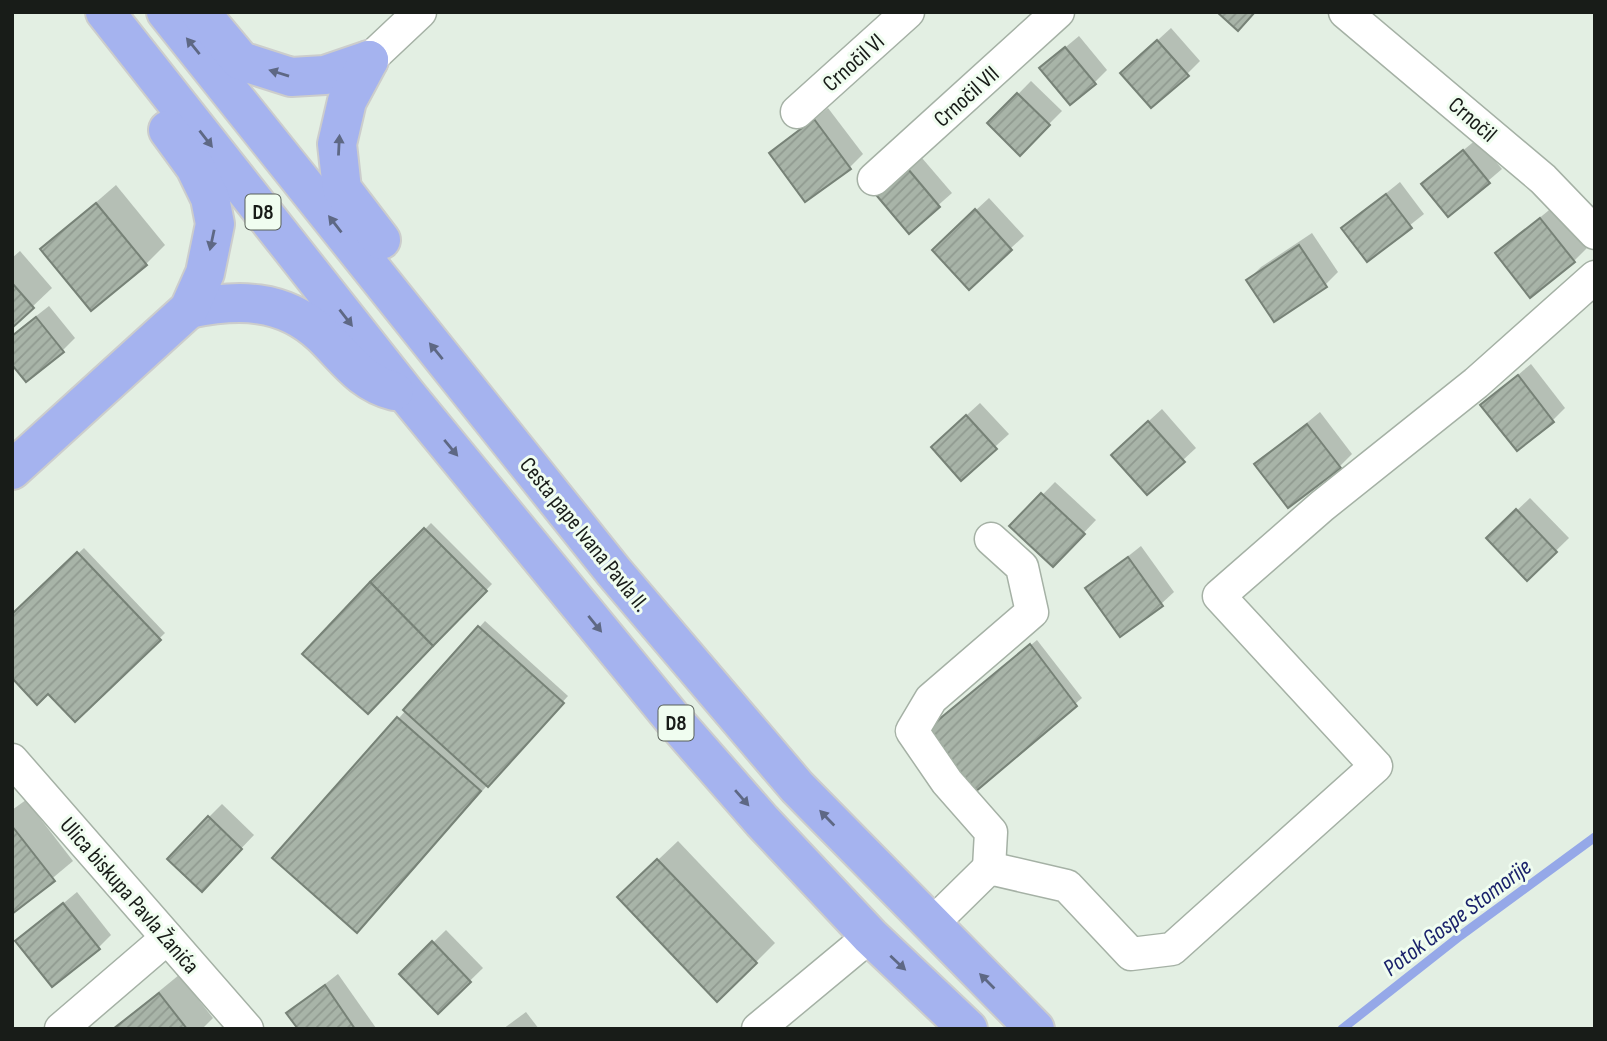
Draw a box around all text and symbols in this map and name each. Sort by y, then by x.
street label: Crnočil VI [817,28,890,98]
one-way arrow [186,38,201,56]
street label: Crnočil VII [928,60,1005,133]
one-way arrow [269,67,290,78]
street label: Crnočil [1442,91,1502,148]
one-way arrow [198,130,213,148]
one-way arrow [334,134,345,156]
road number: D8 [246,194,280,230]
one-way arrow [329,215,343,233]
one-way arrow [206,229,217,251]
one-way arrow [339,309,353,327]
one-way arrow [429,342,444,359]
one-way arrow [443,439,458,456]
street label: Cesta pape Ivana Pavla II. [513,452,655,617]
one-way arrow [587,615,602,632]
road number: D8 [658,706,694,740]
one-way arrow [734,789,749,806]
one-way arrow [820,810,836,827]
street label: Ulica biskupa Pavla Žanića [54,812,205,980]
water label: Potok Gospe Stomorije [1377,852,1537,983]
one-way arrow [889,954,906,970]
one-way arrow [978,972,995,989]

